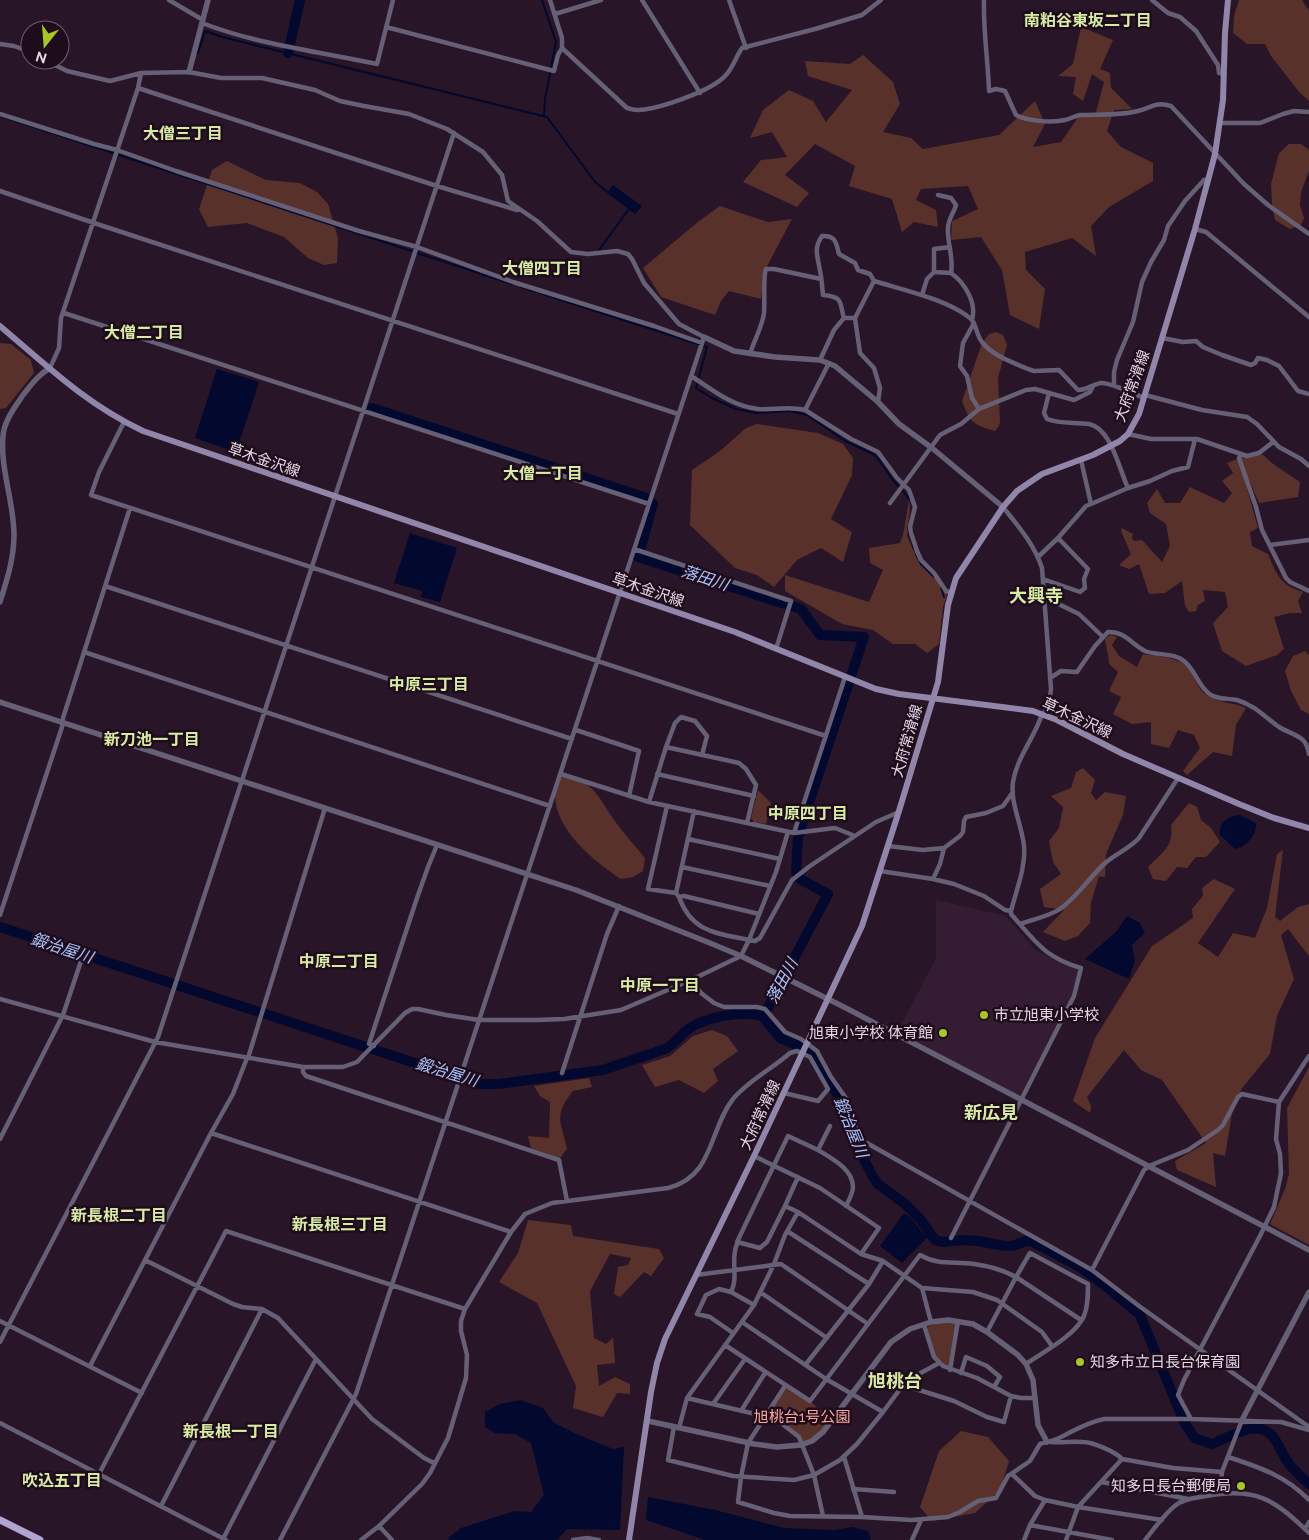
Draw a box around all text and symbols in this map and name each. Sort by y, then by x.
district label: 南粕谷東坂二丁目 [1024,11,1152,30]
north arrow [20,20,70,70]
text: N [34,48,49,67]
district label: 大僧三丁目 [143,124,223,143]
district label: 大僧四丁目 [502,259,582,278]
district label: 大僧二丁目 [104,323,184,342]
street label: 大府常滑線 [1111,348,1153,424]
street label: 草木金沢線 [226,439,302,481]
district label: 大僧一丁目 [503,464,583,483]
water label: 落田川 [679,562,733,595]
street label: 草木金沢線 [610,569,686,611]
district label: 大興寺 [1009,585,1063,606]
district label: 中原三丁目 [389,675,469,694]
street label: 草木金沢線 [1039,694,1115,742]
street label: 大府常滑線 [888,702,926,780]
district label: 新刀池一丁目 [104,730,200,749]
district label: 中原四丁目 [768,804,848,823]
water label: 鍛治屋川 [29,929,97,968]
district label: 中原二丁目 [299,952,379,971]
water label: 落田川 [762,954,803,1007]
district label: 中原一丁目 [620,976,700,995]
place label: 市立旭東小学校 [994,1006,1099,1024]
marker: 市立旭東小学校 [978,1009,990,1021]
place label: 旭東小学校 体育館 [809,1024,933,1042]
marker: 旭東小学校 体育館 [937,1027,949,1039]
water label: 鍛治屋川 [414,1054,482,1091]
street label: 大府常滑線 [736,1077,784,1153]
water label: 鍛治屋川 [830,1094,873,1162]
district label: 新広見 [964,1102,1018,1123]
district label: 新長根二丁目 [71,1206,167,1225]
district label: 新長根三丁目 [292,1215,388,1234]
place label: 知多市立日長台保育園 [1090,1353,1240,1371]
marker: 知多市立日長台保育園 [1074,1356,1086,1368]
district label: 旭桃台 [868,1370,922,1391]
park label: 旭桃台1号公園 [754,1408,850,1426]
district label: 新長根一丁目 [183,1422,279,1441]
district label: 吹込五丁目 [22,1471,102,1490]
place label: 知多日長台郵便局 [1111,1477,1231,1495]
marker: 知多日長台郵便局 [1235,1480,1247,1492]

